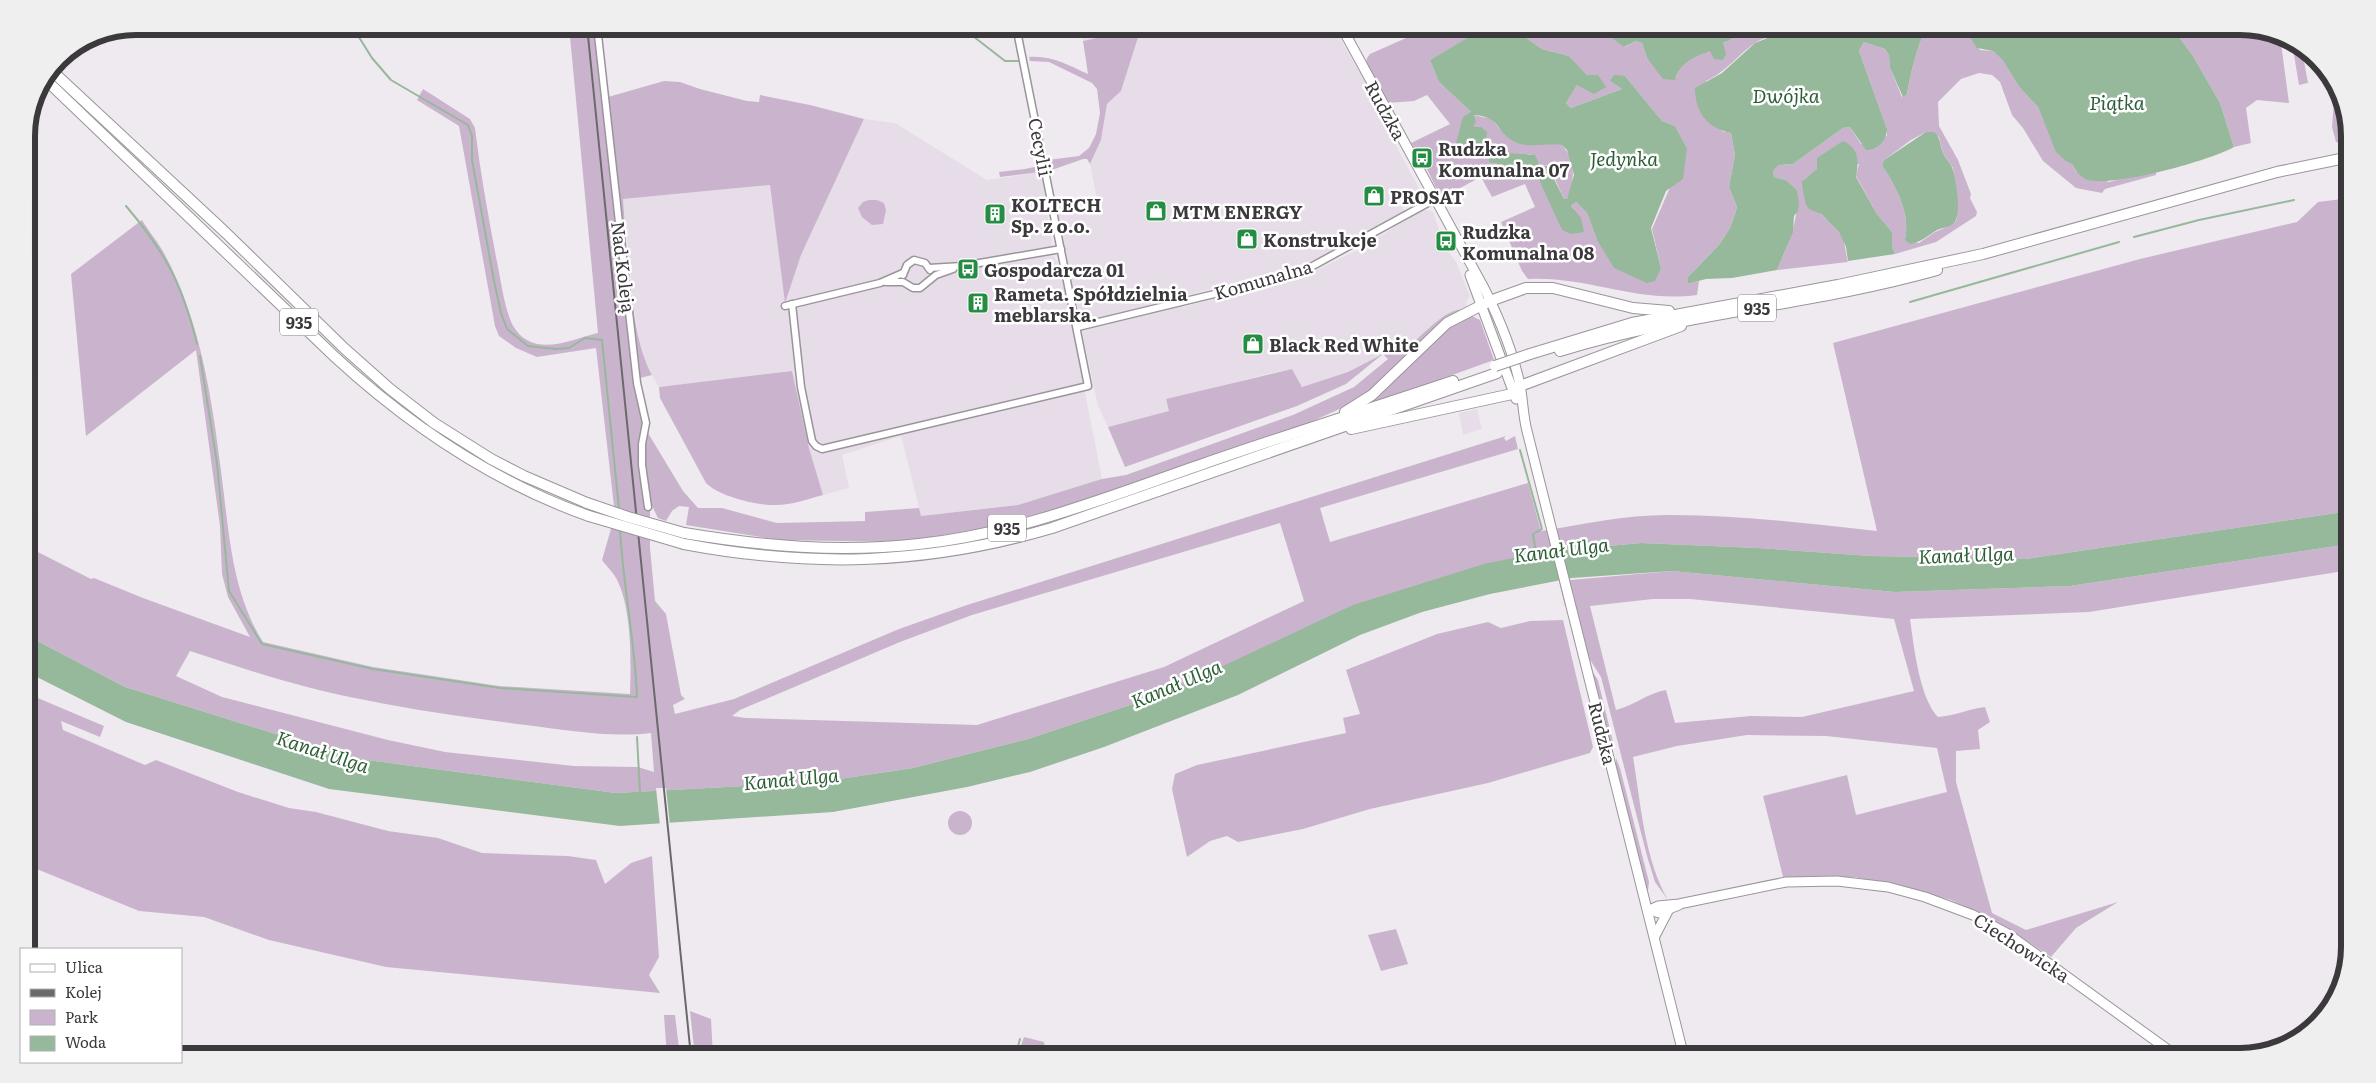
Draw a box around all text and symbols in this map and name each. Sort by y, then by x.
street label: Rudzka [1359,75,1413,145]
water label: Dwójka [1752,81,1820,109]
water label: Piątka [2089,88,2145,116]
street label: Cecylii [1022,116,1060,178]
place label: Rudzka Komunalna 07 [1438,135,1570,183]
water label: Jedynka [1590,144,1658,172]
bus stop icon: Rudzka Komunalna 07 [1410,146,1434,170]
place label: PROSAT [1390,183,1465,210]
shop icon: PROSAT [1362,184,1386,208]
place label: KOLTECH Sp. z o.o. [1011,191,1101,239]
place label: MTM ENERGY [1172,198,1303,225]
shop icon: MTM ENERGY [1144,199,1168,223]
building icon: KOLTECH Sp. z o.o. [983,202,1007,226]
place label: Rudzka Komunalna 08 [1462,218,1595,266]
street label: Nad Koleją [605,220,643,315]
place label: Konstrukcje [1263,226,1377,253]
shop icon: Konstrukcje [1235,227,1259,251]
bus stop icon: Rudzka Komunalna 08 [1434,229,1458,253]
street label: Komunalna [1211,252,1316,306]
place label: Gospodarcza 01 [984,256,1125,283]
bus stop icon: Gospodarcza 01 [956,257,980,281]
place label: Rameta. Spółdzielnia meblarska. [994,280,1188,328]
building icon: Rameta. Spółdzielnia meblarska. [966,291,990,315]
road number: 935 [1738,294,1776,322]
road number: 935 [280,308,318,336]
place label: Black Red White [1269,331,1419,358]
shop icon: Black Red White [1241,332,1265,356]
road number: 935 [988,514,1026,542]
water label: Kanał Ulga [1512,529,1610,569]
water label: Kanał Ulga [1918,538,2014,570]
water label: Kanał Ulga [1126,651,1226,715]
street label: Rudzka [1582,699,1624,768]
water label: Kanał Ulga [273,723,373,779]
water label: Kanał Ulga [742,760,840,796]
street label: Ciechowicka [1969,906,2076,988]
legend [20,948,182,1063]
text: Ulica [65,955,104,978]
text: Kolej [65,980,102,1003]
text: Park [65,1005,99,1028]
text: Woda [65,1030,107,1053]

